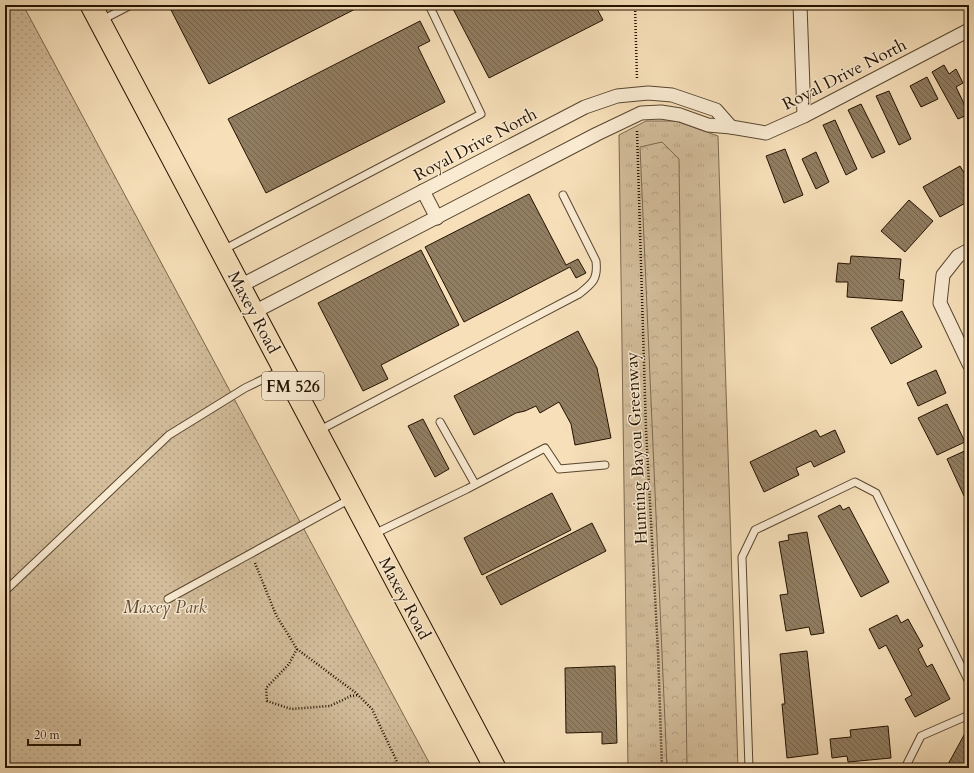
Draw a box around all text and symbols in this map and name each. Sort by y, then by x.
street label: Royal Drive North [778,33,911,116]
street label: Royal Drive North [410,102,541,187]
street label: Maxey Road [222,267,285,358]
street label: Hunting Bayou Greenway [620,351,653,545]
road number: FM 526 [262,372,324,400]
street label: Maxey Road [373,553,436,644]
park label: Maxey Park [123,596,207,619]
scale bar [28,721,80,747]
text: 20 m [34,727,61,743]

